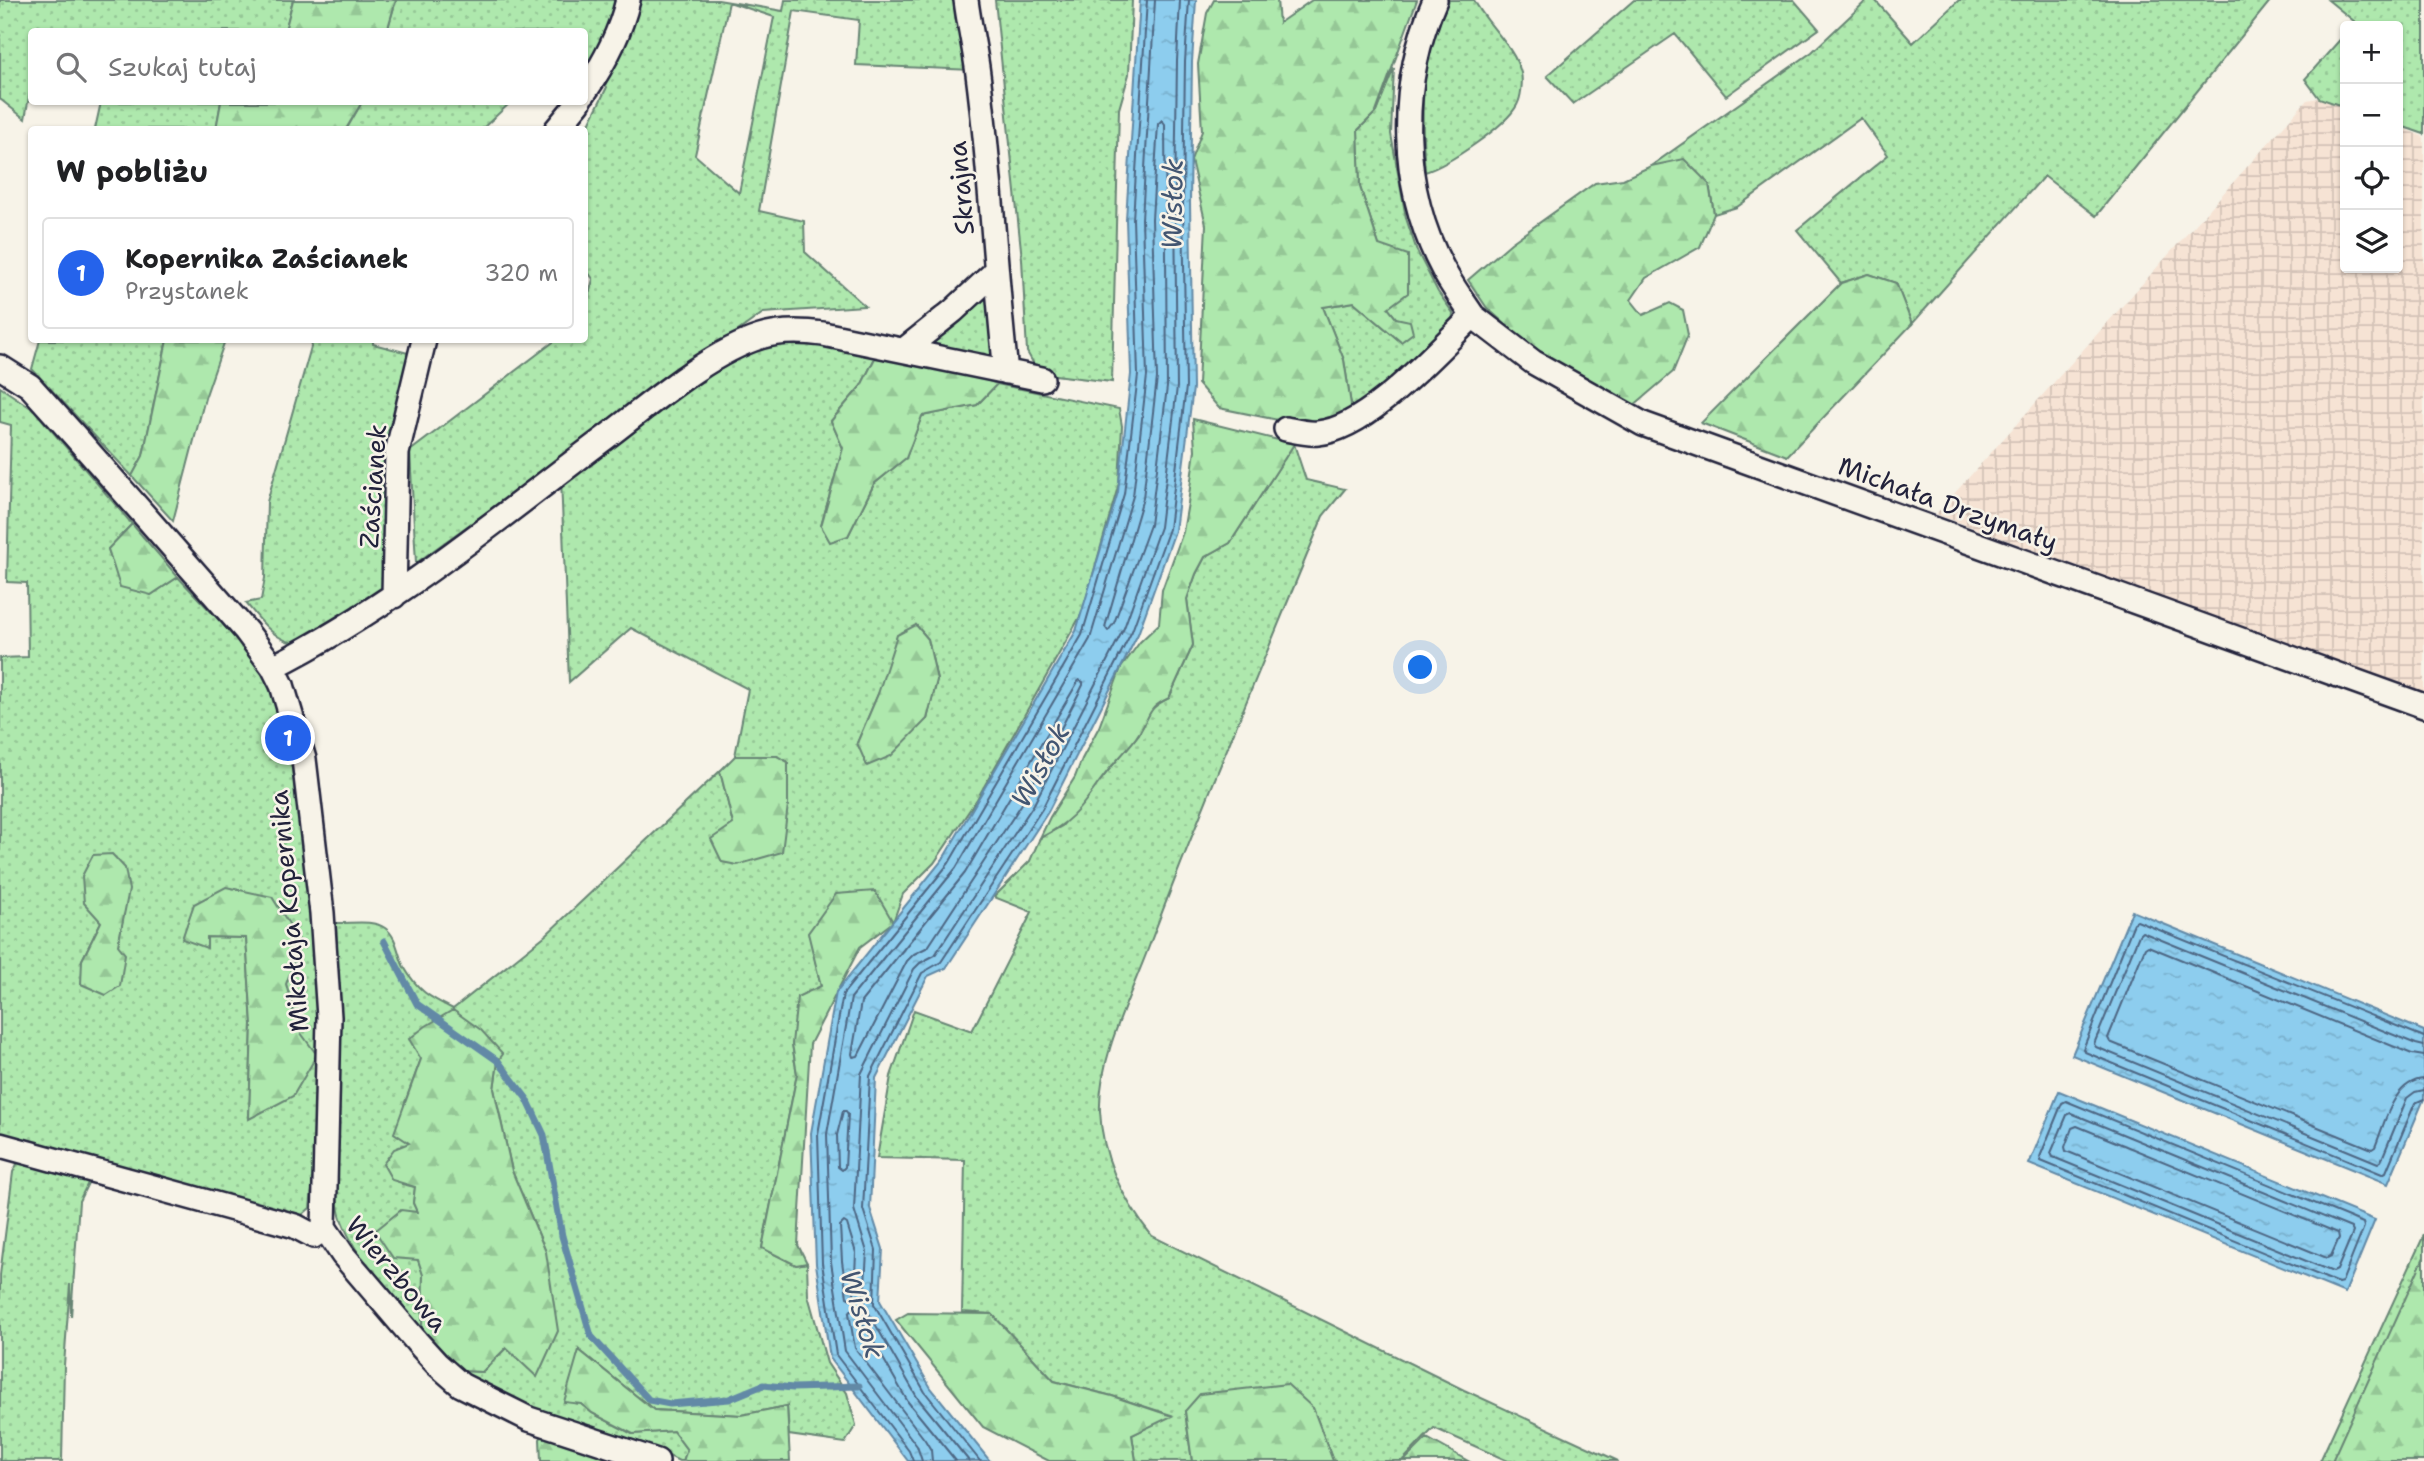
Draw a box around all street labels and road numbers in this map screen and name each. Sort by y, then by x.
street label: Skrajna [939,140,982,236]
street label: Zaścianek [351,423,394,549]
street label: Michała Drzymały [1834,448,2063,559]
street label: Mikołaja Kopernika [260,789,317,1033]
street label: Wierzbowa [338,1208,456,1339]

